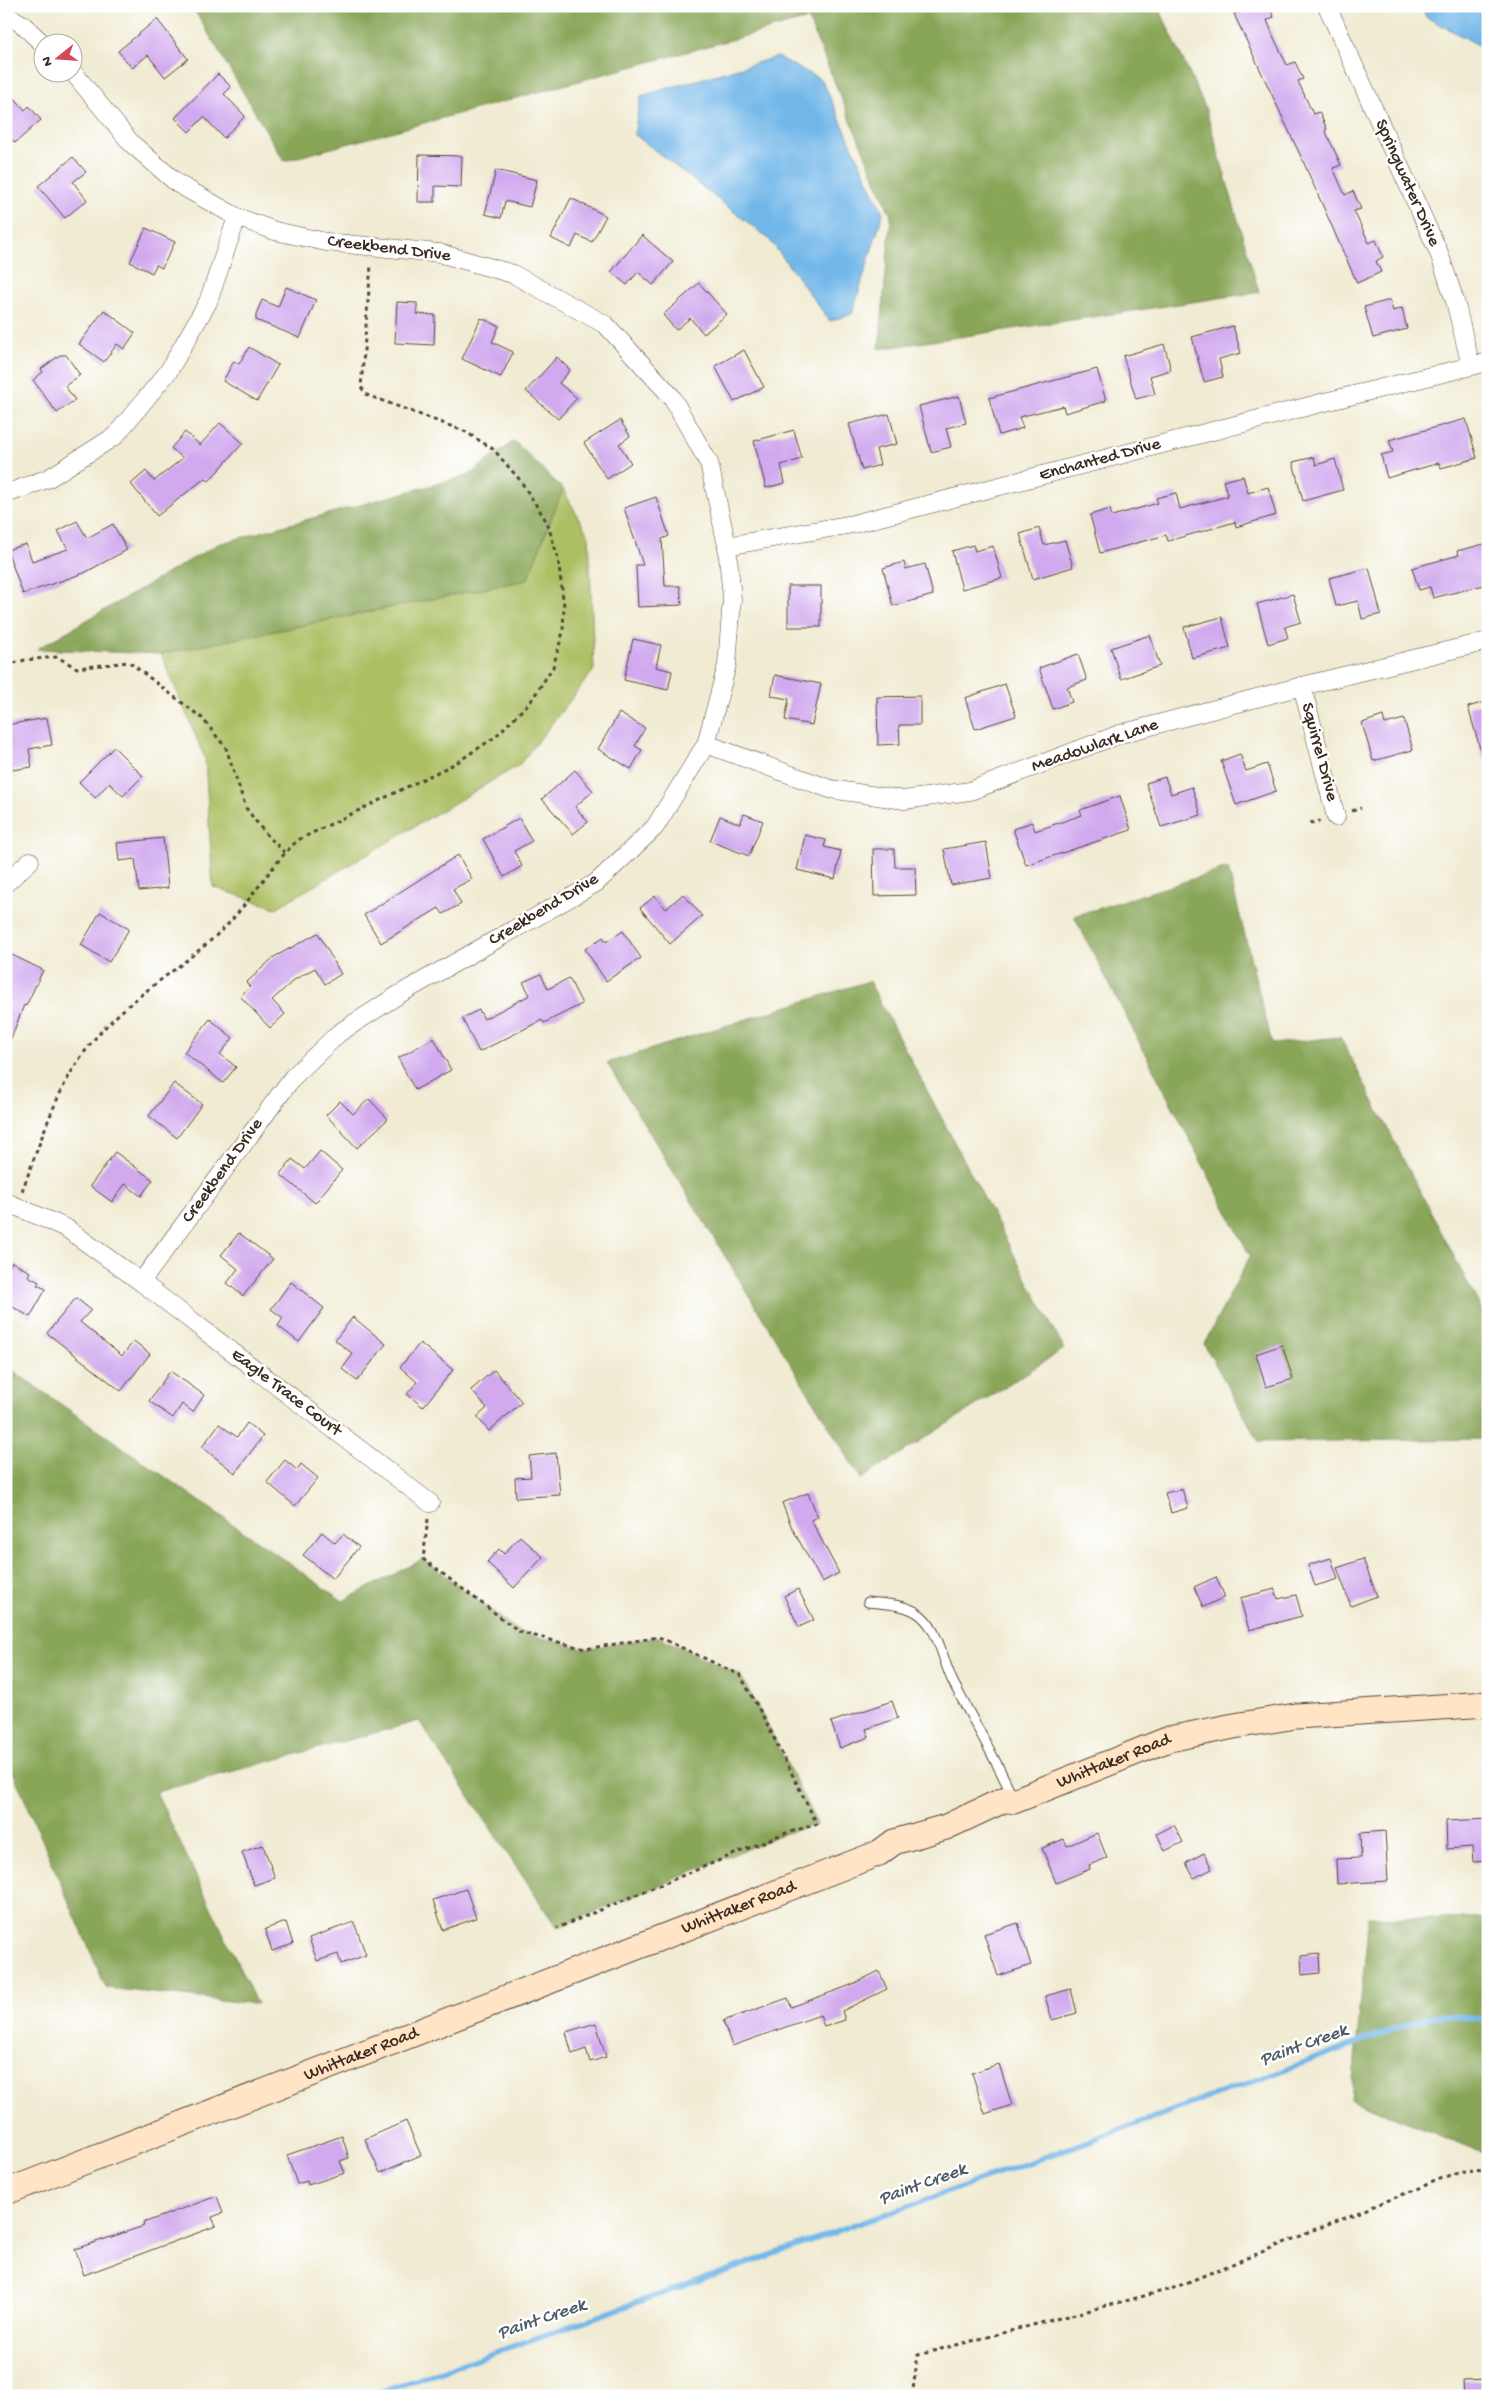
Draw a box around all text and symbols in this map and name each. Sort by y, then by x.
north arrow [32,32,82,82]
text: N [38,54,57,68]
street label: Springwater Drive [1370,116,1445,250]
street label: Creekbend Drive [326,231,453,267]
street label: Enchanted Drive [1037,434,1164,486]
street label: Squirrel Drive [1296,701,1342,804]
street label: Meadowlark Lane [1029,714,1162,778]
street label: Creekbend Drive [485,869,603,951]
street label: Creekbend Drive [178,1114,268,1227]
street label: Eagle Trace Court [226,1345,347,1442]
street label: Whittaker Road [1054,1728,1175,1793]
street label: Whittaker Road [679,1875,800,1939]
water label: Paint Creek [1257,2019,1352,2072]
street label: Whittaker Road [301,2022,423,2086]
water label: Paint Creek [876,2158,971,2211]
water label: Paint Creek [495,2294,590,2346]

